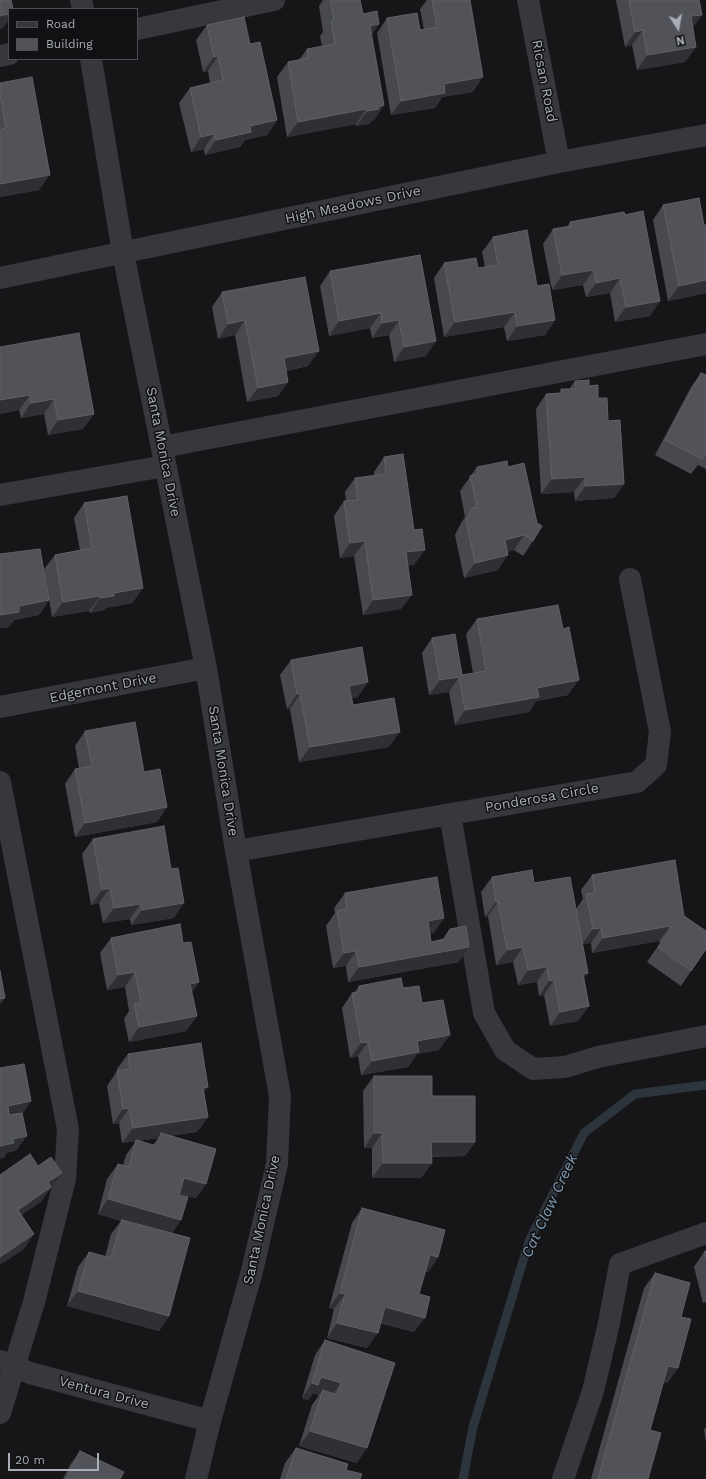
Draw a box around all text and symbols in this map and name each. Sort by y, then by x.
legend [8,8,138,60]
north arrow [658,8,698,48]
text: Road [46,17,75,31]
text: N [675,33,686,47]
text: Building [46,37,93,51]
street label: Ricsan Road [528,38,560,124]
street label: High Meadows Drive [284,182,422,228]
street label: Santa Monica Drive [142,386,184,518]
street label: Edgemont Drive [48,669,158,707]
street label: Santa Monica Drive [204,705,242,837]
street label: Ponderosa Circle [484,780,600,816]
water label: Cat Claw Creek [518,1151,582,1261]
street label: Santa Monica Drive [240,1154,284,1286]
street label: Ventura Drive [57,1373,151,1413]
scale bar [10,1445,101,1471]
text: 20 m [15,1453,45,1467]

